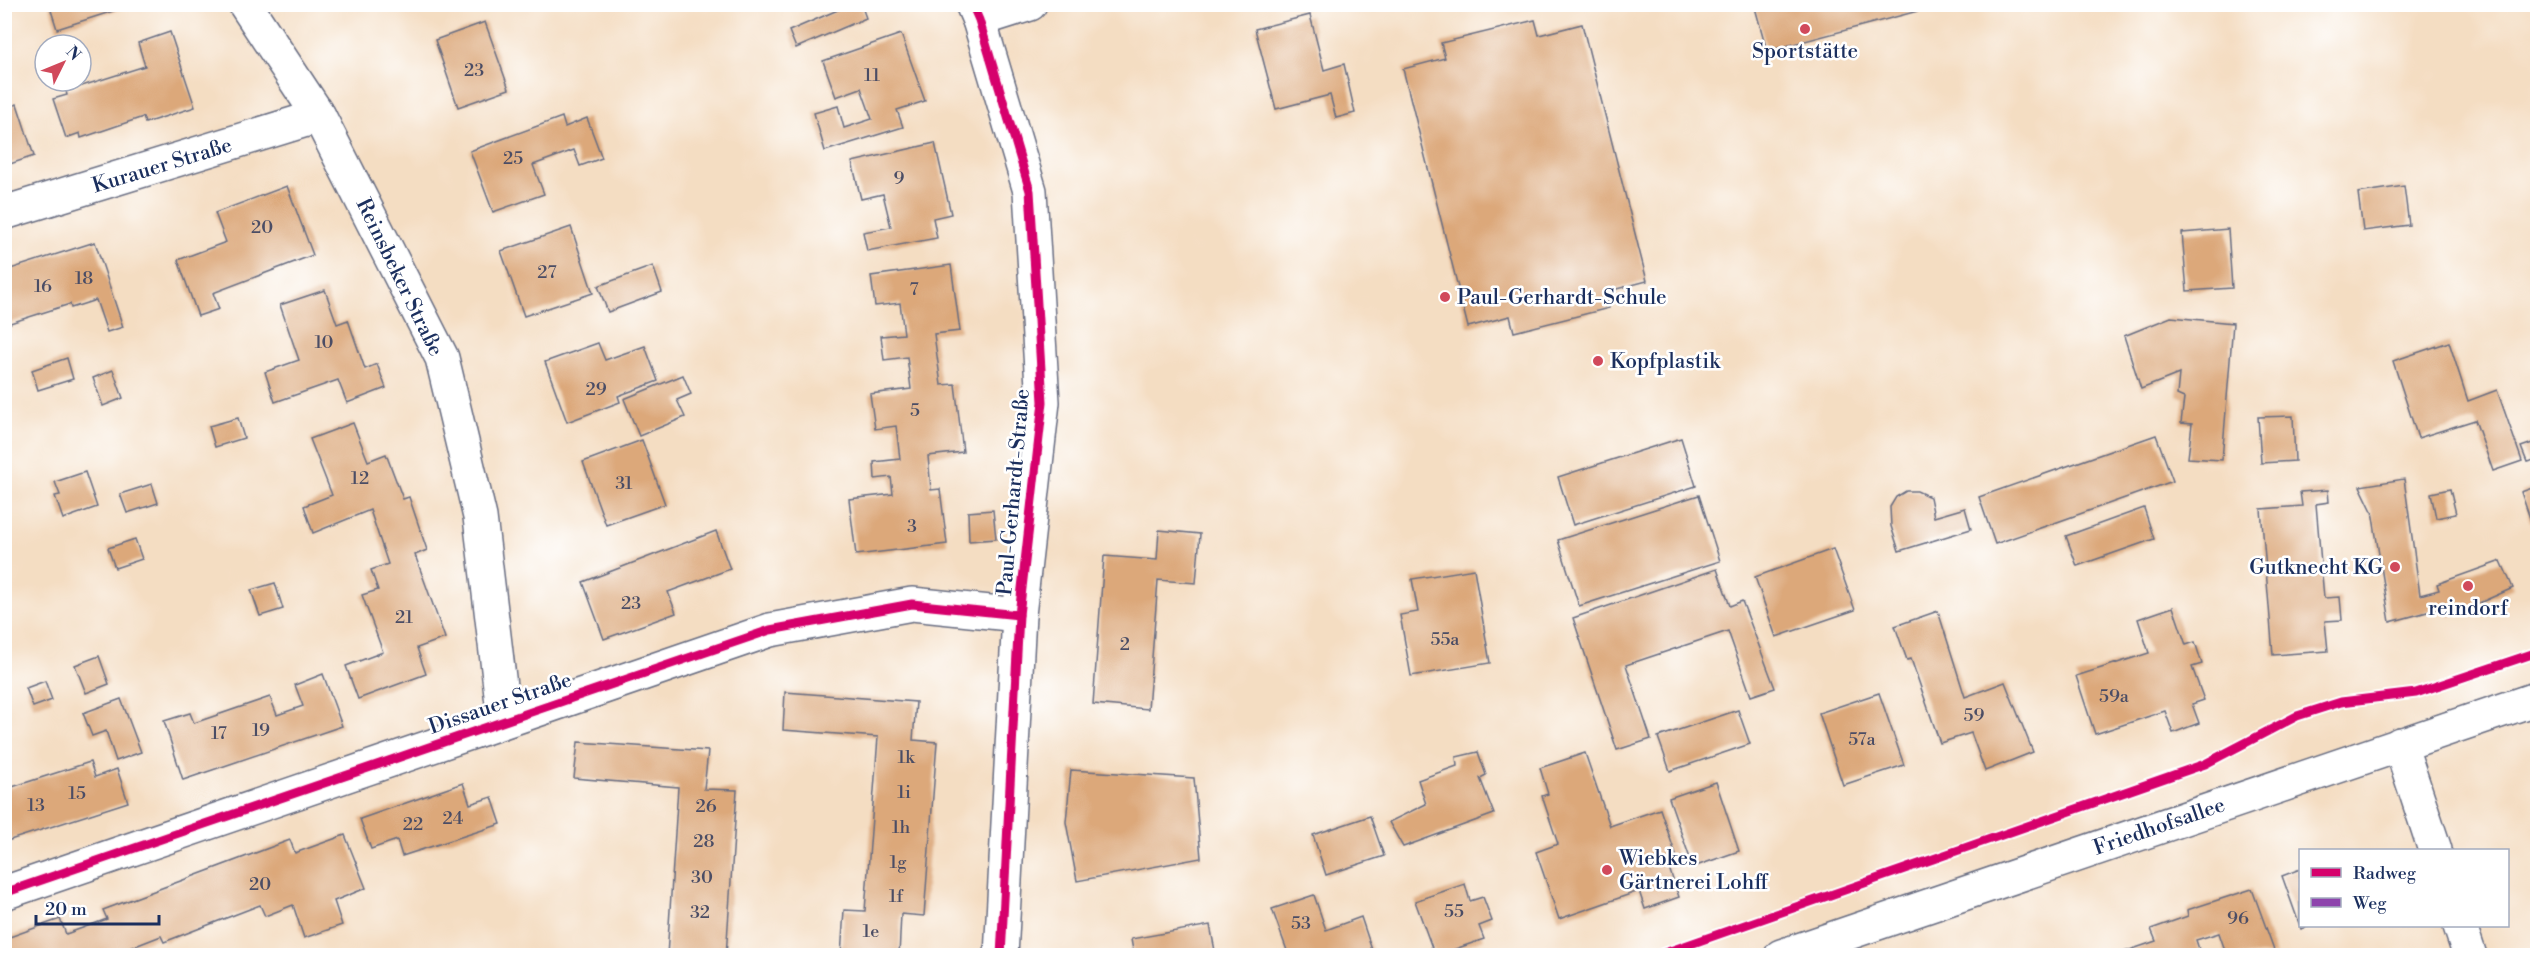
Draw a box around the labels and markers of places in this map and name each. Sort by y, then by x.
marker: Sportstätte [1798,22,1812,36]
place label: Sportstätte [1752,39,1858,65]
place label: Paul-Gerhardt-Schule [1457,285,1667,311]
marker: Paul-Gerhardt-Schule [1438,290,1452,304]
place label: Kopfplastik [1610,349,1721,375]
marker: Kopfplastik [1591,354,1605,368]
place label: Gutknecht KG [2249,555,2384,581]
marker: Gutknecht KG [2388,560,2402,574]
marker: reindorf [2461,579,2475,593]
place label: reindorf [2428,596,2509,622]
place label: Wiebkes Gärtnerei Lohff [1618,846,1769,896]
marker: Wiebkes Gärtnerei Lohff [1600,863,1614,877]

